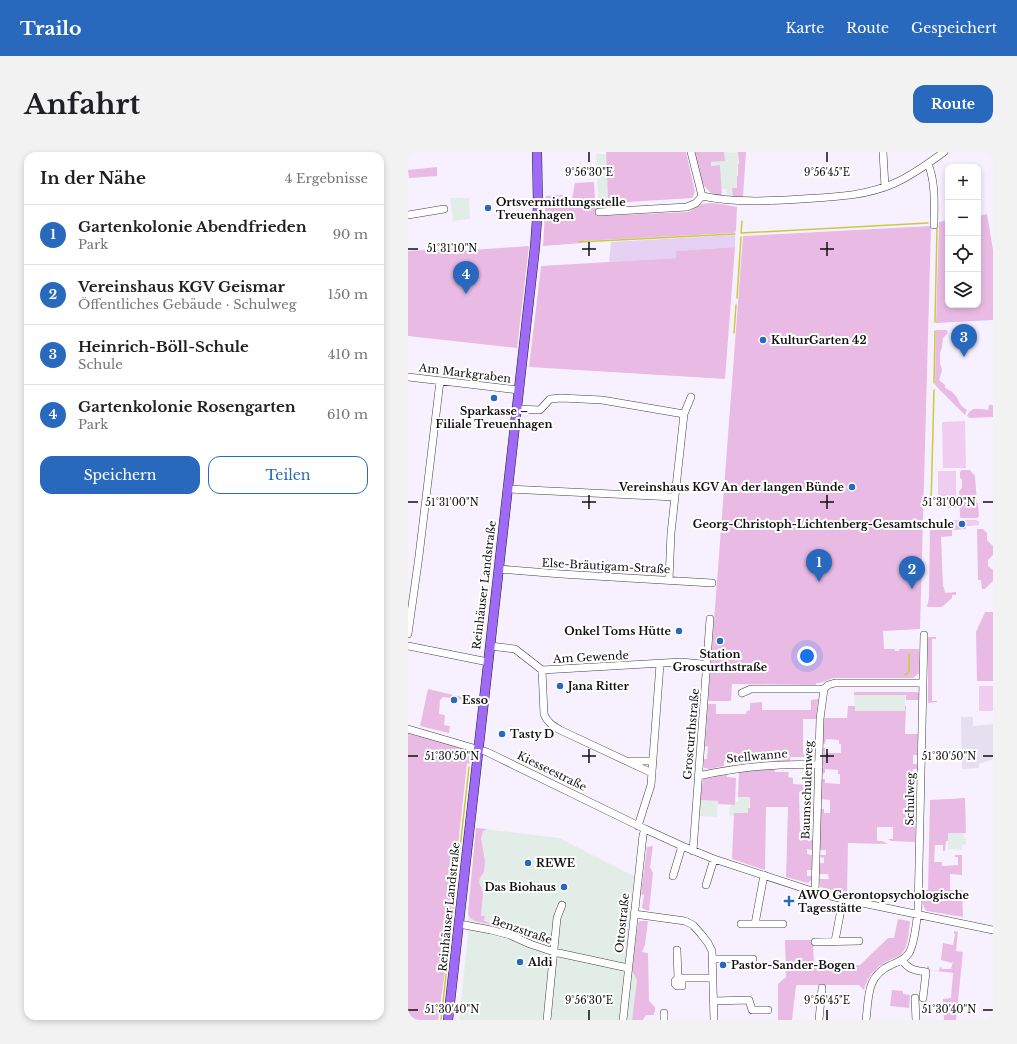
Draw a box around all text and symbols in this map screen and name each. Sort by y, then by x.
text: Trailo [20,17,82,40]
text: Karte [786,19,824,37]
text: Route [846,19,889,37]
text: Gespeichert [911,19,997,37]
button: Route [913,85,993,123]
text: Anfahrt [24,87,140,122]
map controls [945,164,981,308]
button: + [945,164,981,200]
text: 9°56'30"E [565,166,613,179]
text: 9°56'45"E [804,166,850,179]
text: In der Nähe [40,168,146,189]
text: 4 Ergebnisse [285,170,368,187]
place label: Ortsvermittlungsstelle Treuenhagen [496,195,626,222]
button: − [945,200,981,236]
marker: Ortsvermittlungsstelle Treuenhagen [483,203,493,213]
text: Gartenkolonie Abendfrieden [78,217,307,236]
text: 1 [50,226,56,243]
text: 90 m [333,226,368,243]
text: Park [78,236,108,253]
button: locate [945,236,981,272]
text: 51°31'10"N [427,242,477,255]
pin: 4 [453,261,479,294]
button: layers [945,272,981,308]
text: Vereinshaus KGV Geismar [78,277,285,296]
text: 2 [49,286,57,303]
text: 150 m [328,286,368,303]
text: Öffentliches Gebäude · Schulweg [78,296,296,313]
pin: 3 [951,324,977,357]
place label: KulturGarten 42 [771,333,867,347]
marker: KulturGarten 42 [758,335,768,345]
text: Heinrich-Böll-Schule [78,337,249,356]
text: 3 [49,346,57,363]
text: 410 m [328,346,368,363]
text: Schule [78,356,123,373]
street label: Am Markgraben [417,360,512,386]
marker: Sparkasse – Filiale Treuenhagen [489,393,499,403]
text: Gartenkolonie Rosengarten [78,397,296,416]
place label: Sparkasse – Filiale Treuenhagen [436,404,552,431]
text: 4 [49,406,57,423]
text: 610 m [327,406,368,423]
text: Park [78,416,108,433]
button: Speichern [40,456,200,494]
button: Teilen [208,456,368,494]
place label: Vereinshaus KGV An der langen Bünde [618,480,845,494]
marker: Vereinshaus KGV An der langen Bünde [847,482,857,492]
text: 51°31'00"N [425,496,479,509]
text: 51°31'00"N [922,496,976,509]
place label: Georg-Christoph-Lichtenberg-Gesamtschule [693,517,955,531]
marker: Georg-Christoph-Lichtenberg-Gesamtschule [957,519,967,529]
street label: Reinhäuser Landstraße [469,520,499,650]
pin: 1 [806,549,832,582]
street label: Else-Bräutigam-Straße [541,556,671,576]
pin: 2 [899,556,925,589]
place label: Onkel Toms Hütte [564,624,672,638]
marker: Onkel Toms Hütte [674,626,684,636]
marker: Station Groscurthstraße [715,636,725,646]
your location [797,646,817,666]
place label: Station Groscurthstraße [673,647,768,674]
street label: Am Gewende [552,648,629,666]
place label: Jana Ritter [566,679,630,693]
marker: Jana Ritter [555,681,565,691]
street label: Groscurthstraße [680,688,702,780]
place label: Esso [462,693,488,707]
marker: Esso [449,695,459,705]
place label: Tasty D [510,727,554,741]
marker: Tasty D [497,729,507,739]
street label: Baumschulenweg [798,740,816,840]
street label: Stellwanne [726,746,788,766]
street label: Kiesseestraße [515,748,589,794]
text: 51°30'50"N [425,750,479,763]
text: 51°30'50"N [922,750,976,763]
street label: Schulweg [903,772,917,826]
street label: Reinhäuser Landstraße [435,842,463,972]
place label: REWE [536,856,576,870]
marker: REWE [523,858,533,868]
place label: Das Biohaus [485,880,556,894]
marker: Das Biohaus [559,882,569,892]
place label: AWO Gerontopsychologische Tagesstätte [797,888,970,915]
street label: Ottostraße [612,892,632,954]
marker: AWO Gerontopsychologische Tagesstätte [783,895,795,907]
street label: Benzstraße [490,913,554,947]
place label: Aldi [527,955,552,969]
marker: Aldi [515,957,525,967]
place label: Pastor-Sander-Bogen [731,958,855,972]
marker: Pastor-Sander-Bogen [718,960,728,970]
text: 9°56'30"E [565,994,613,1007]
text: 9°56'45"E [804,994,850,1007]
text: 51°30'40"N [425,1003,479,1016]
text: 51°30'40"N [922,1003,976,1016]

